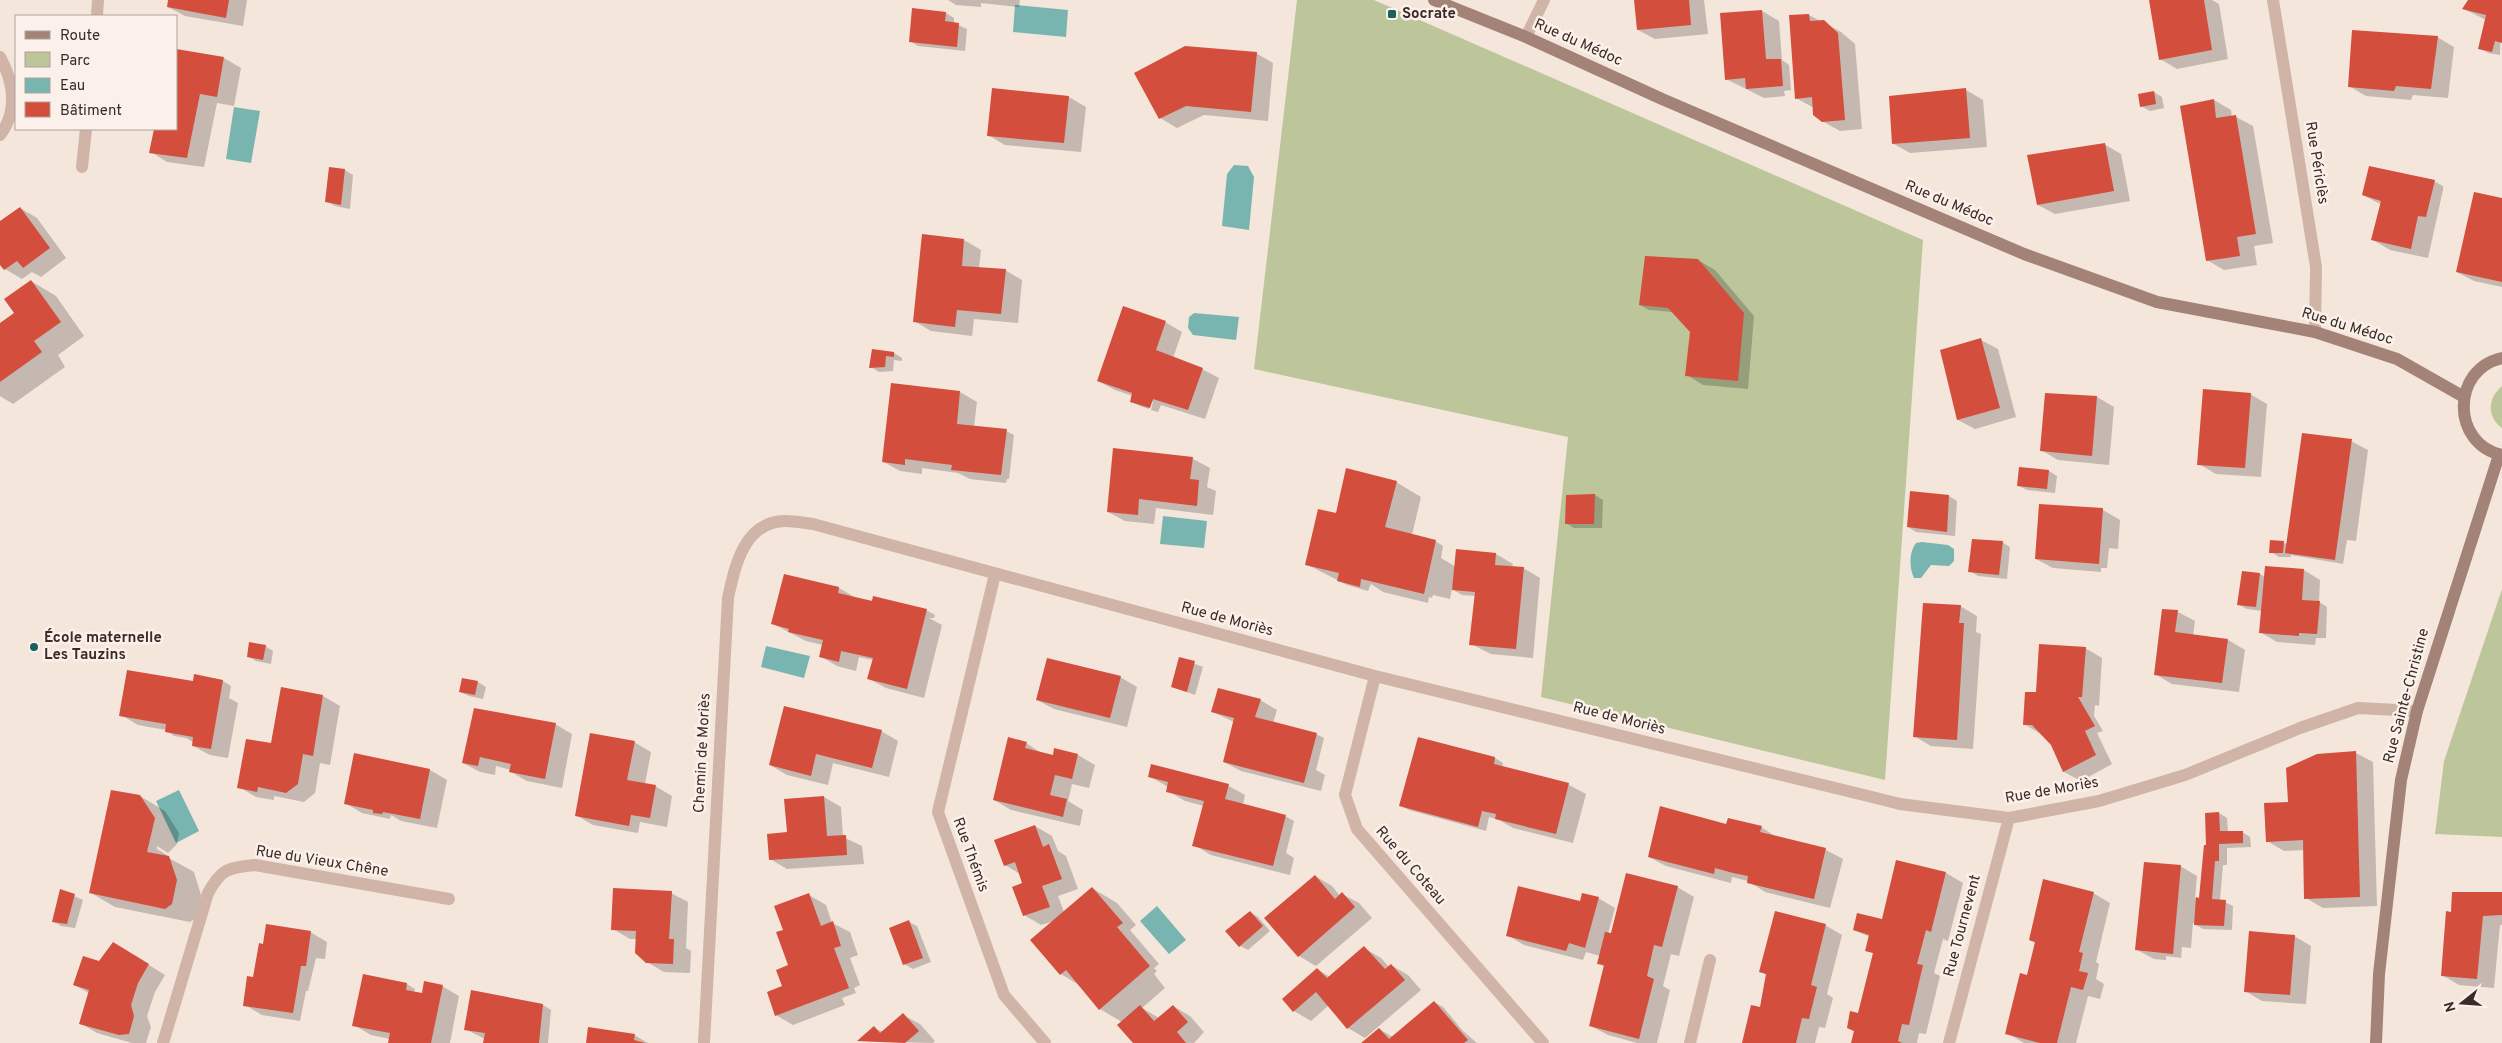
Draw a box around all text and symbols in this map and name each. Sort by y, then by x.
place label: Socrate [1402,5,1456,24]
marker: Socrate [1386,8,1398,20]
legend [15,15,178,130]
street label: Rue du Médoc [1531,15,1625,71]
text: Route [60,27,100,46]
text: Parc [60,52,90,71]
text: Eau [60,77,85,96]
text: Bâtiment [60,102,122,121]
street label: Rue Périclès [2300,120,2332,206]
street label: Rue du Médoc [1902,177,1996,231]
street label: Rue du Médoc [2299,304,2395,350]
street label: Rue de Moriès [1179,599,1275,641]
street label: Rue Sainte-Christine [2380,626,2434,766]
place label: École maternelle Les Tauzins [44,628,162,665]
marker: École maternelle Les Tauzins [28,641,40,653]
street label: Chemin de Moriès [690,692,716,814]
street label: Rue de Moriès [1571,698,1667,740]
street label: Rue de Moriès [2004,773,2100,809]
street label: Rue Thémis [948,815,992,895]
street label: Rue du Coteau [1371,823,1449,909]
street label: Rue du Vieux Chêne [254,842,390,882]
street label: Rue Tournevent [1940,873,1986,979]
north arrow [2437,978,2487,1028]
text: N [2441,999,2461,1014]

